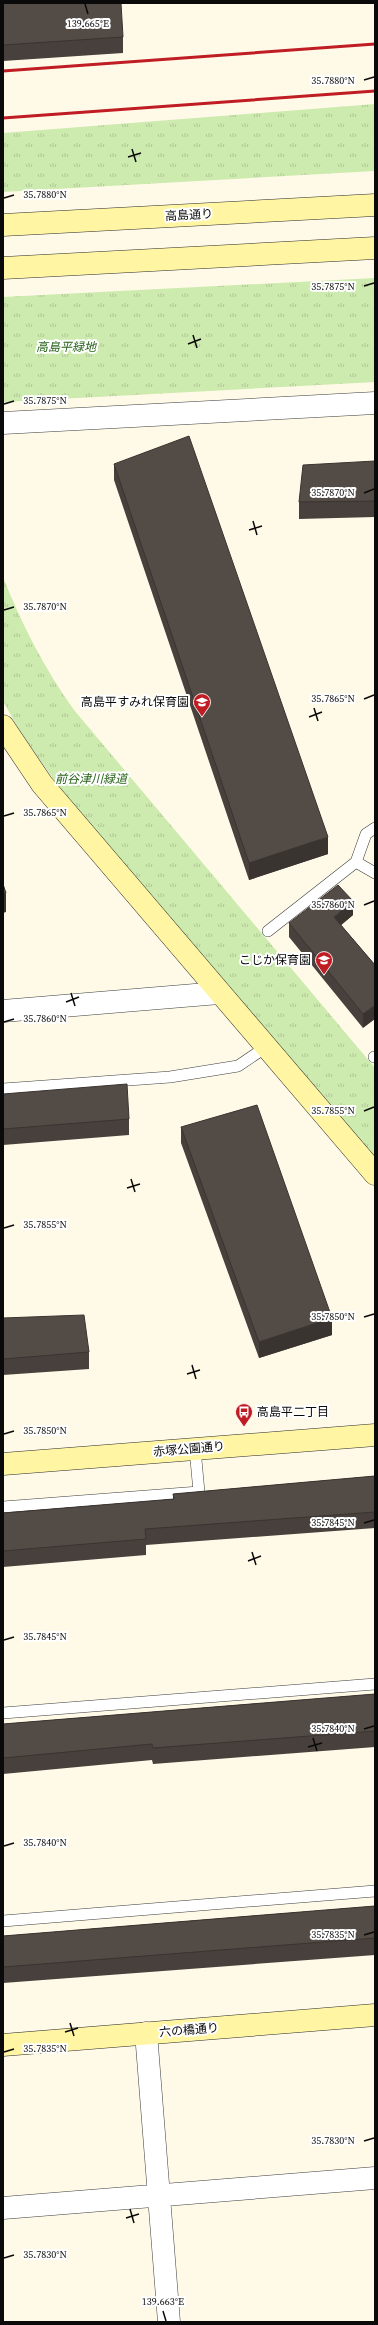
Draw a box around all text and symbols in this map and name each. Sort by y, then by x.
text: 139.665°E [67,17,109,30]
text: 35.7880°N [311,74,355,87]
text: 35.7880°N [23,188,67,201]
street label: 高島通り [165,206,213,224]
text: 35.7875°N [311,280,355,293]
park label: 高島平緑地 [36,339,98,355]
text: 35.7875°N [23,394,67,407]
text: 35.7870°N [311,486,355,499]
text: 35.7870°N [23,600,67,613]
school or university icon: 高島平すみれ保育園 [192,692,212,717]
text: 35.7865°N [311,692,355,705]
place label: 高島平すみれ保育園 [81,694,189,710]
park label: 前谷津川緑道 [55,771,129,787]
text: 35.7865°N [23,806,67,819]
text: 35.7860°N [311,898,355,911]
school or university icon: こじか保育園 [314,950,334,975]
place label: こじか保育園 [239,952,311,968]
text: 35.7860°N [23,1012,67,1025]
text: 35.7855°N [311,1104,355,1117]
text: 35.7855°N [23,1218,67,1231]
text: 35.7850°N [311,1310,355,1323]
bus stop icon: 高島平二丁目 [234,1402,254,1427]
place label: 高島平二丁目 [257,1404,329,1420]
text: 35.7850°N [23,1424,67,1437]
street label: 赤塚公園通り [152,1438,226,1460]
text: 35.7845°N [311,1516,355,1529]
text: 35.7845°N [23,1630,67,1643]
text: 35.7840°N [311,1722,355,1735]
text: 35.7840°N [23,1836,67,1849]
text: 35.7835°N [311,1928,355,1941]
street label: 六の橋通り [158,2019,220,2041]
text: 35.7835°N [23,2042,67,2055]
text: 35.7830°N [311,2134,355,2147]
text: 35.7830°N [23,2248,67,2261]
text: 139.663°E [142,2295,184,2308]

